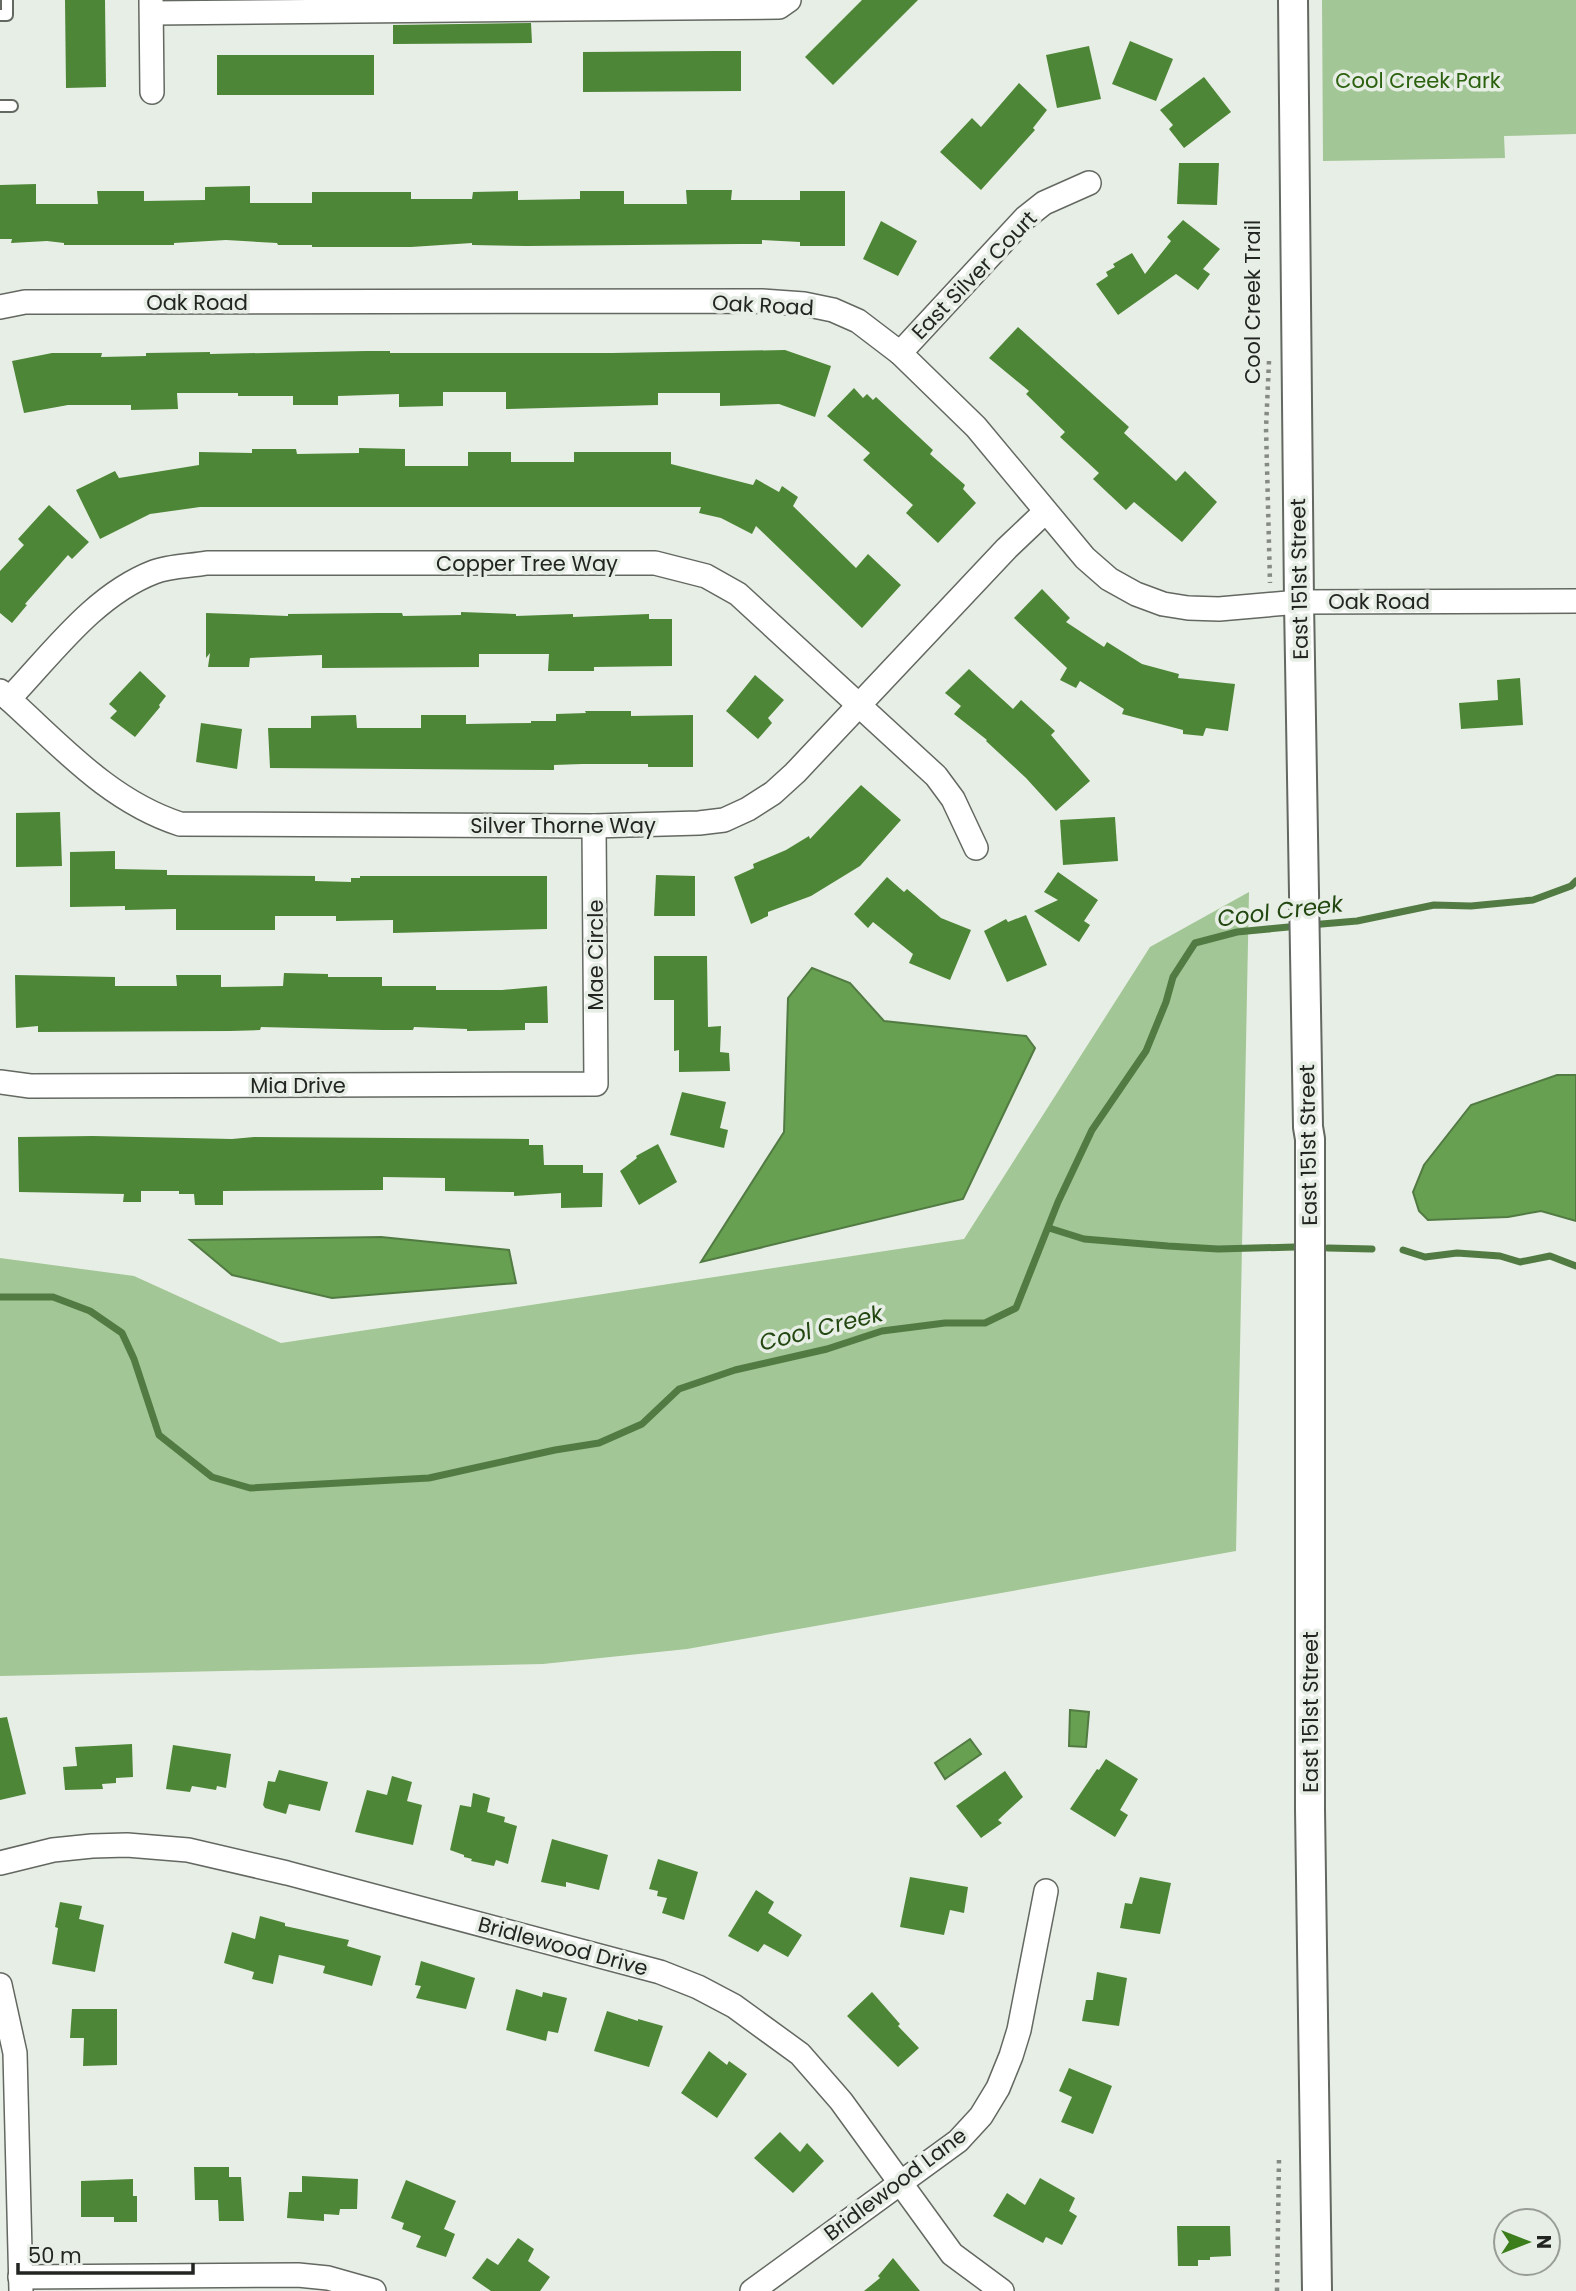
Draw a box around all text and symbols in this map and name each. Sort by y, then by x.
park label: Cool Creek Park [1335,66,1501,95]
street label: East Silver Court [905,204,1043,346]
street label: Cool Creek Trail [1238,220,1267,384]
street label: Oak Road [146,288,248,317]
street label: Oak Road [711,288,815,322]
street label: East 151st Street [1283,498,1315,660]
street label: Copper Tree Way [436,549,618,578]
street label: Oak Road [1328,587,1430,616]
street label: Silver Thorne Way [470,811,656,840]
water label: Cool Creek [1215,887,1346,935]
street label: Mae Circle [581,899,610,1011]
street label: East 151st Street [1292,1064,1324,1226]
street label: Mia Drive [250,1071,346,1100]
water label: Cool Creek [756,1297,887,1359]
street label: East 151st Street [1296,1631,1325,1793]
street label: Bridlewood Drive [475,1909,651,1983]
street label: Bridlewood Lane [818,2121,972,2247]
north arrow [1492,2207,1562,2277]
scale bar [18,2232,192,2276]
text: N [1530,2235,1557,2249]
text: 50 m [28,2241,82,2270]

